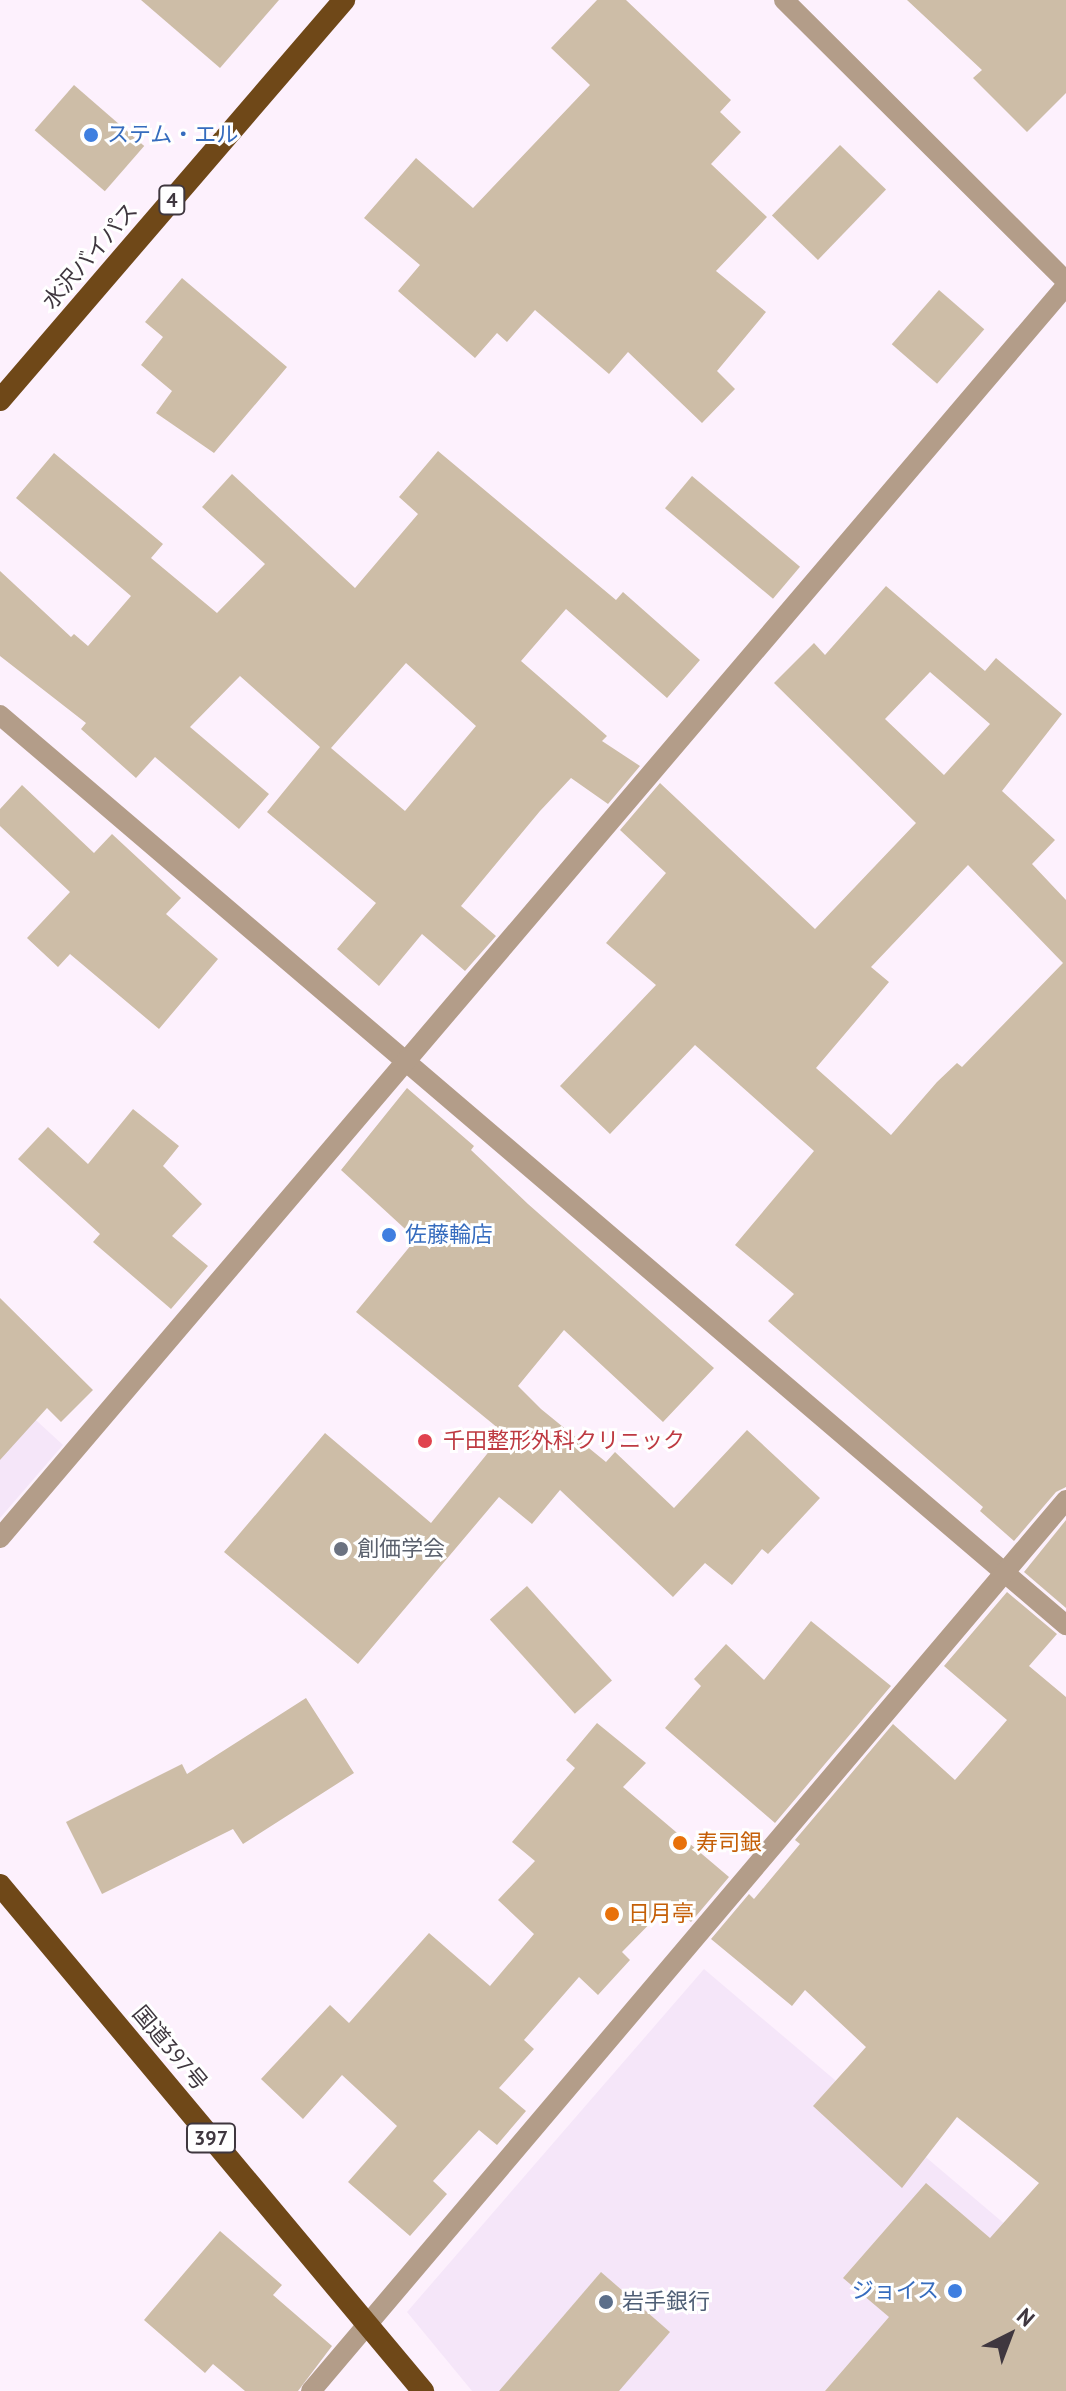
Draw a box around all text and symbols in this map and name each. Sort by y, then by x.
place label: ステム・エル [107,122,239,148]
marker: ステム・エル [82,126,100,144]
road number: 4 [158,184,186,216]
street label: 水沢バイパス [37,198,143,314]
place label: 佐藤輪店 [405,1222,493,1248]
marker: 佐藤輪店 [380,1226,398,1244]
place label: 千田整形外科クリニック [443,1428,685,1454]
marker: 千田整形外科クリニック [414,1430,436,1452]
place label: 創価学会 [357,1536,445,1562]
marker: 創価学会 [332,1540,350,1558]
place label: 寿司銀 [696,1830,762,1856]
marker: 寿司銀 [671,1834,689,1852]
place label: 日月亭 [628,1901,694,1927]
marker: 日月亭 [603,1905,621,1923]
street label: 国道397号 [127,2000,213,2096]
road number: 397 [185,2122,237,2154]
place label: ジョイス [851,2278,939,2304]
marker: ジョイス [946,2282,964,2300]
place label: 岩手銀行 [622,2289,710,2315]
marker: 岩手銀行 [597,2293,615,2311]
north arrow [970,2295,1050,2375]
text: N [1011,2302,1041,2332]

